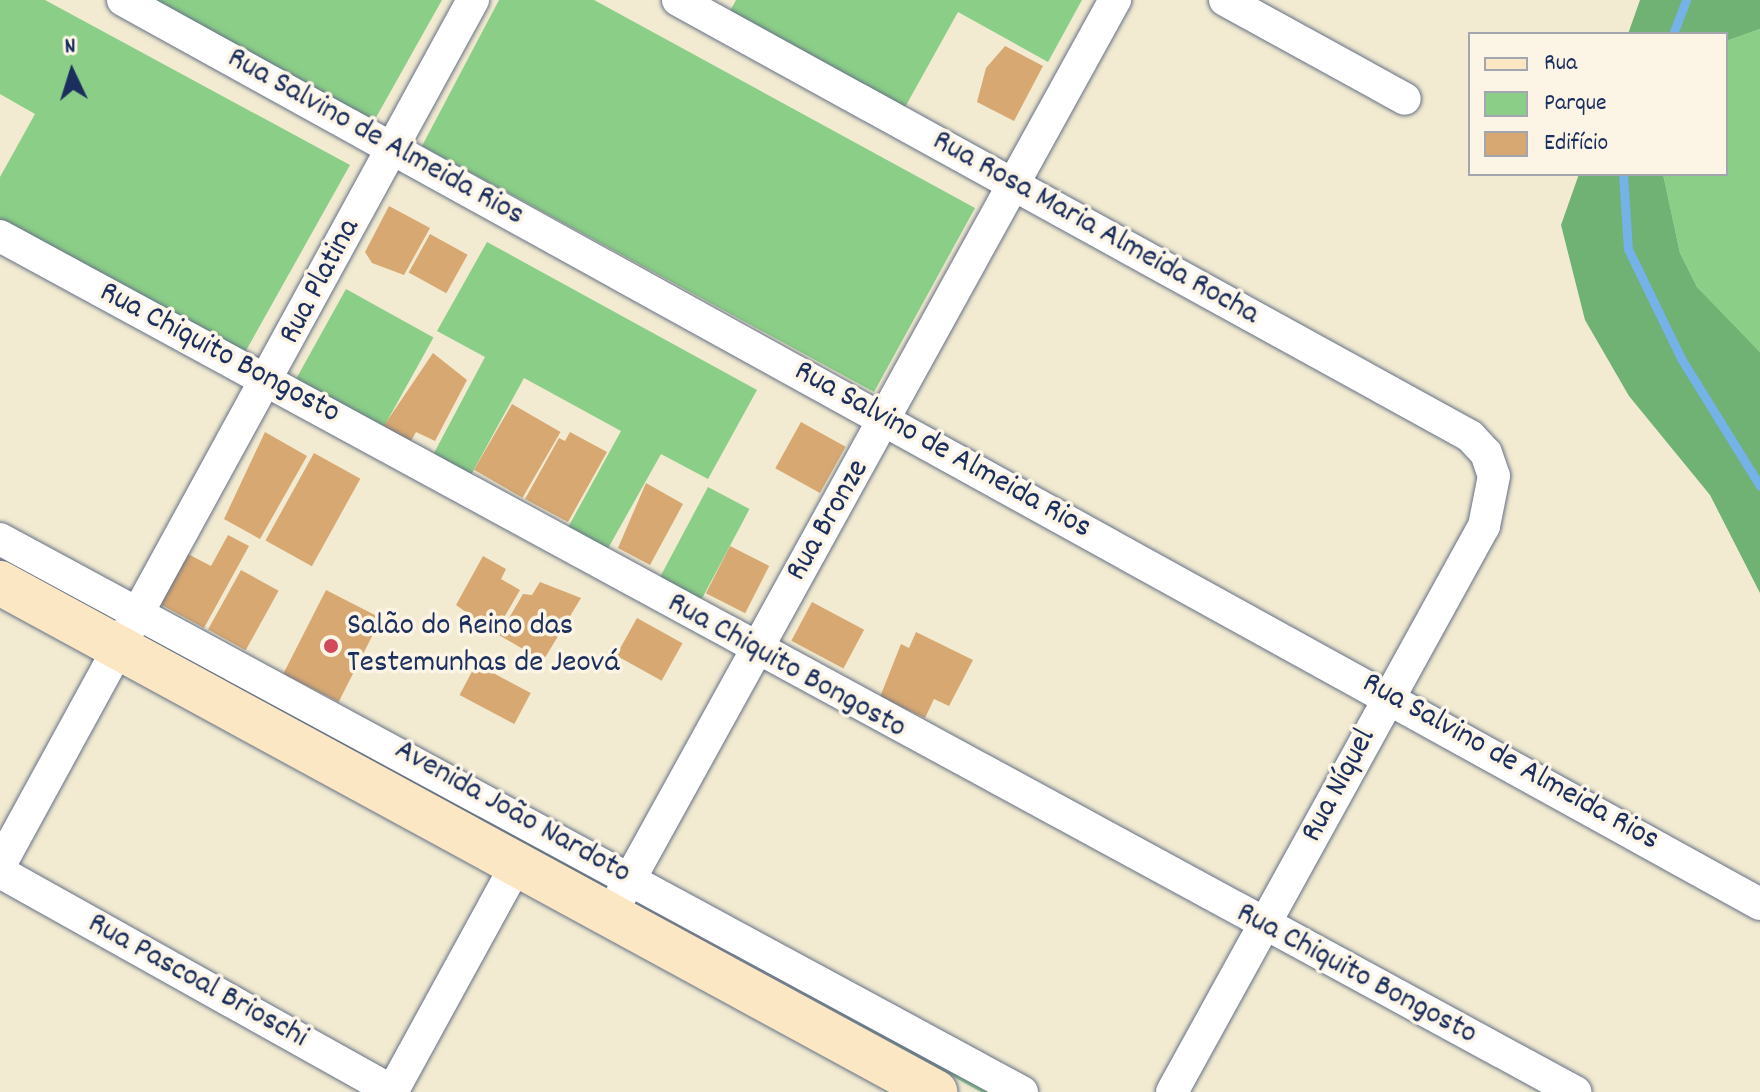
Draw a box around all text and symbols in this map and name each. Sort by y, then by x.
north arrow [32,32,112,112]
text: N [64,32,77,63]
legend [1468,32,1728,176]
street label: Rua Salvino de Almeida Rios [220,40,530,236]
text: Rua [1544,47,1577,81]
text: Parque [1544,87,1607,121]
street label: Rua Rosa Maria Almeida Rocha [925,123,1265,335]
text: Edifício [1544,127,1608,161]
street label: Rua Platina [272,213,370,351]
street label: Rua Chiquito Bongosto [92,274,346,434]
street label: Rua Salvino de Almeida Rios [787,353,1097,549]
street label: Rua Bronze [779,453,879,589]
street label: Rua Chiquito Bongosto [660,585,912,749]
place label: Salão do Reino das Testemunhas de Jeová [347,609,620,684]
marker: Salão do Reino das Testemunhas de Jeová [322,637,340,655]
street label: Rua Salvino de Almeida Rios [1355,665,1665,861]
street label: Rua Níquel [1294,723,1386,849]
street label: Avenida João Nardoto [387,732,637,894]
street label: Rua Chiquito Bongosto [1229,895,1483,1055]
street label: Rua Pascoal Brioschi [80,906,314,1058]

